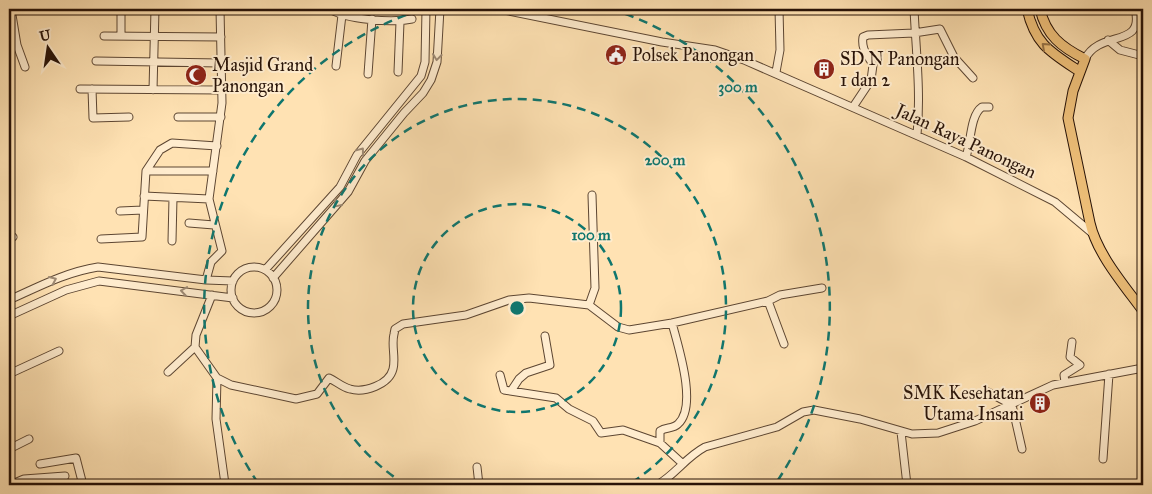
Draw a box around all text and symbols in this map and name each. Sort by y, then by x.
north arrow [22,22,72,72]
text: U [38,26,53,45]
public building icon: Polsek Panongan [604,43,628,67]
one-way arrow [1041,43,1050,52]
place label: Polsek Panongan [632,44,754,67]
place label: SD N Panongan 1 dan 2 [840,48,960,91]
place label: Masjid Grand Panongan [212,54,313,98]
one-way arrow [432,54,443,62]
building icon: SD N Panongan 1 dan 2 [812,57,836,81]
mosque icon: Masjid Grand Panongan [184,63,208,87]
text: 300 m [718,78,758,97]
street label: Jalan Raya Panongan [890,98,1040,184]
one-way arrow [355,148,363,157]
text: 200 m [645,151,686,169]
one-way arrow [334,199,343,208]
text: 100 m [571,226,611,244]
one-way arrow [48,276,57,287]
one-way arrow [180,287,189,297]
centre of rings [508,299,526,317]
place label: SMK Kesehatan Utama Insani [903,382,1024,425]
building icon: SMK Kesehatan Utama Insani [1028,391,1052,415]

